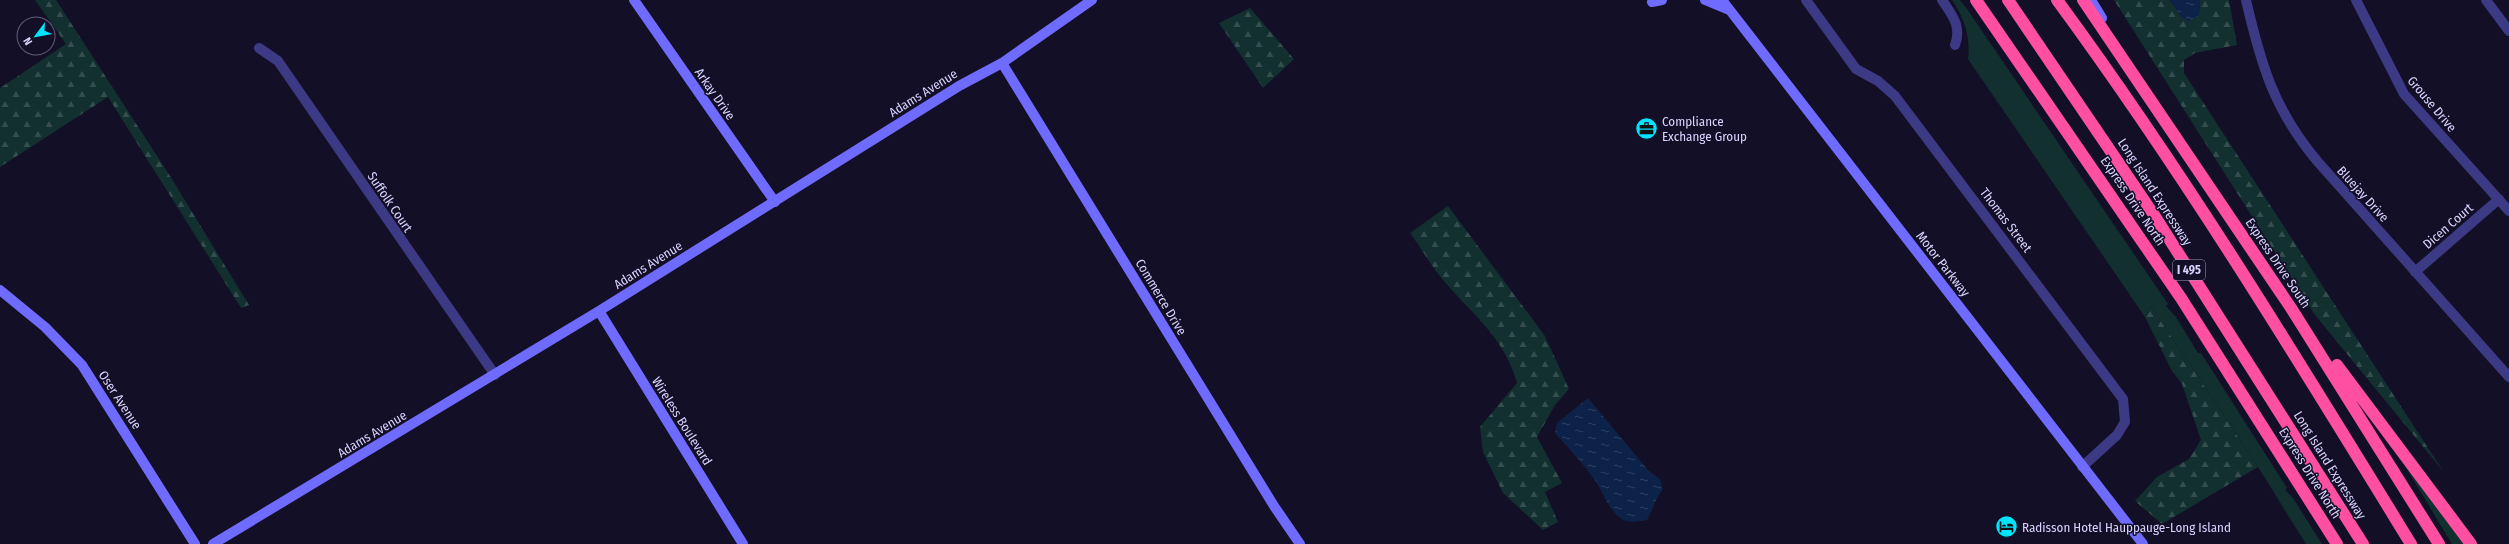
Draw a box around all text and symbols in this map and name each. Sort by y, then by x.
north arrow [16,16,56,56]
text: N [21,35,35,47]
street label: Arkay Drive [692,65,738,123]
street label: Adams Avenue [886,66,960,120]
street label: Grouse Drive [2404,73,2460,135]
place label: Compliance Exchange Group [1662,114,1747,144]
office icon: Compliance Exchange Group [1633,115,1659,141]
street label: Long Island Expressway [2115,136,2195,248]
street label: Express Drive North [2098,154,2168,248]
street label: Bluejay Drive [2334,163,2392,225]
street label: Suffolk Court [364,169,416,236]
street label: Thomas Street [1977,185,2035,256]
street label: Dicen Court [2420,200,2477,252]
street label: Express Drive South [2242,215,2314,311]
street label: Motor Parkway [1913,229,1973,299]
street label: Adams Avenue [611,238,685,292]
street label: Commerce Drive [1132,256,1190,338]
road number: I 495 [2173,260,2205,280]
street label: Oser Avenue [96,368,144,432]
street label: Wireless Boulevard [649,374,715,468]
street label: Adams Avenue [335,408,409,460]
street label: Long Island Expressway [2291,408,2369,522]
street label: Express Drive North [2276,425,2344,521]
hotel icon: Radisson Hotel Hauppauge-Long Island [1993,514,2019,540]
place label: Radisson Hotel Hauppauge-Long Island [2022,520,2231,535]

